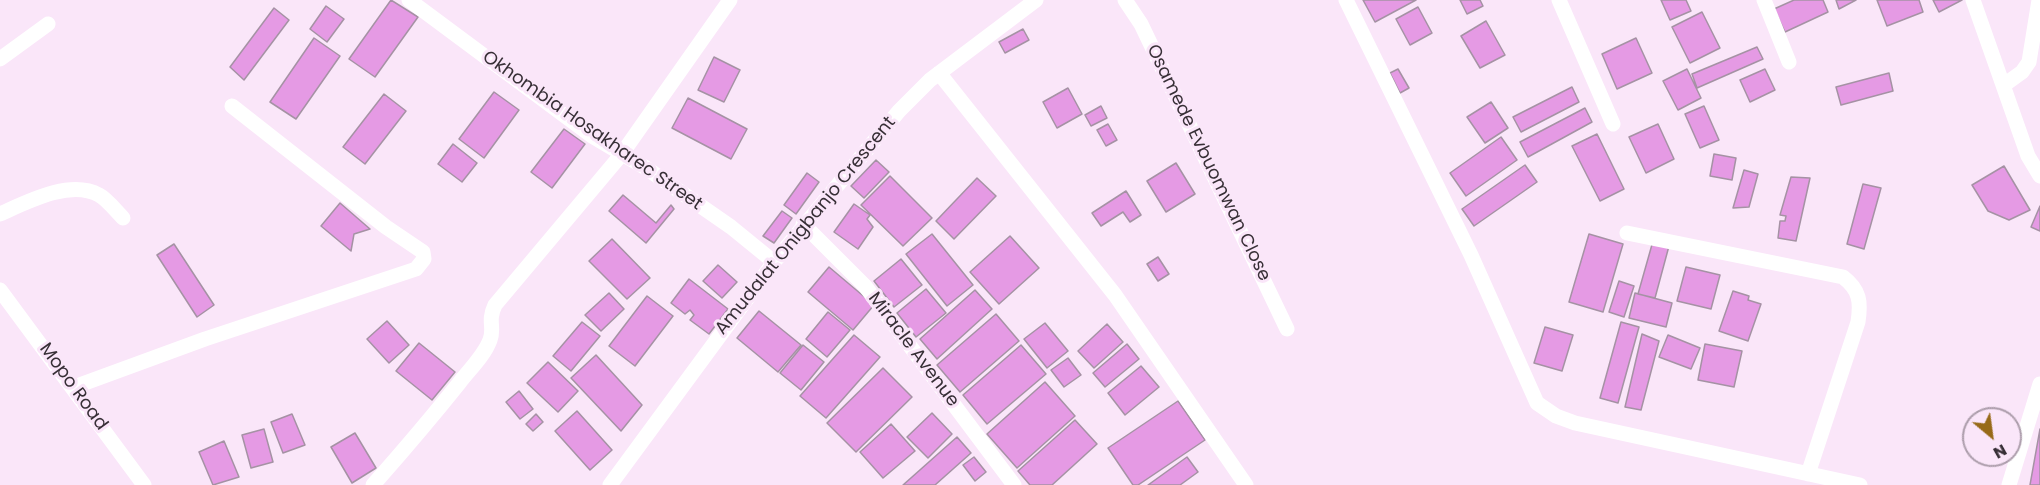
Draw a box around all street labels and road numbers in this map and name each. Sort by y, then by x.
street label: Osamede Evbuomwan Close [1141,41,1275,285]
street label: Okhombia Hosakharec Street [478,47,706,215]
street label: Amudalat Onigbanjo Crescent [711,112,901,340]
street label: Miracle Avenue [863,289,963,411]
street label: Mopo Road [34,339,112,435]

